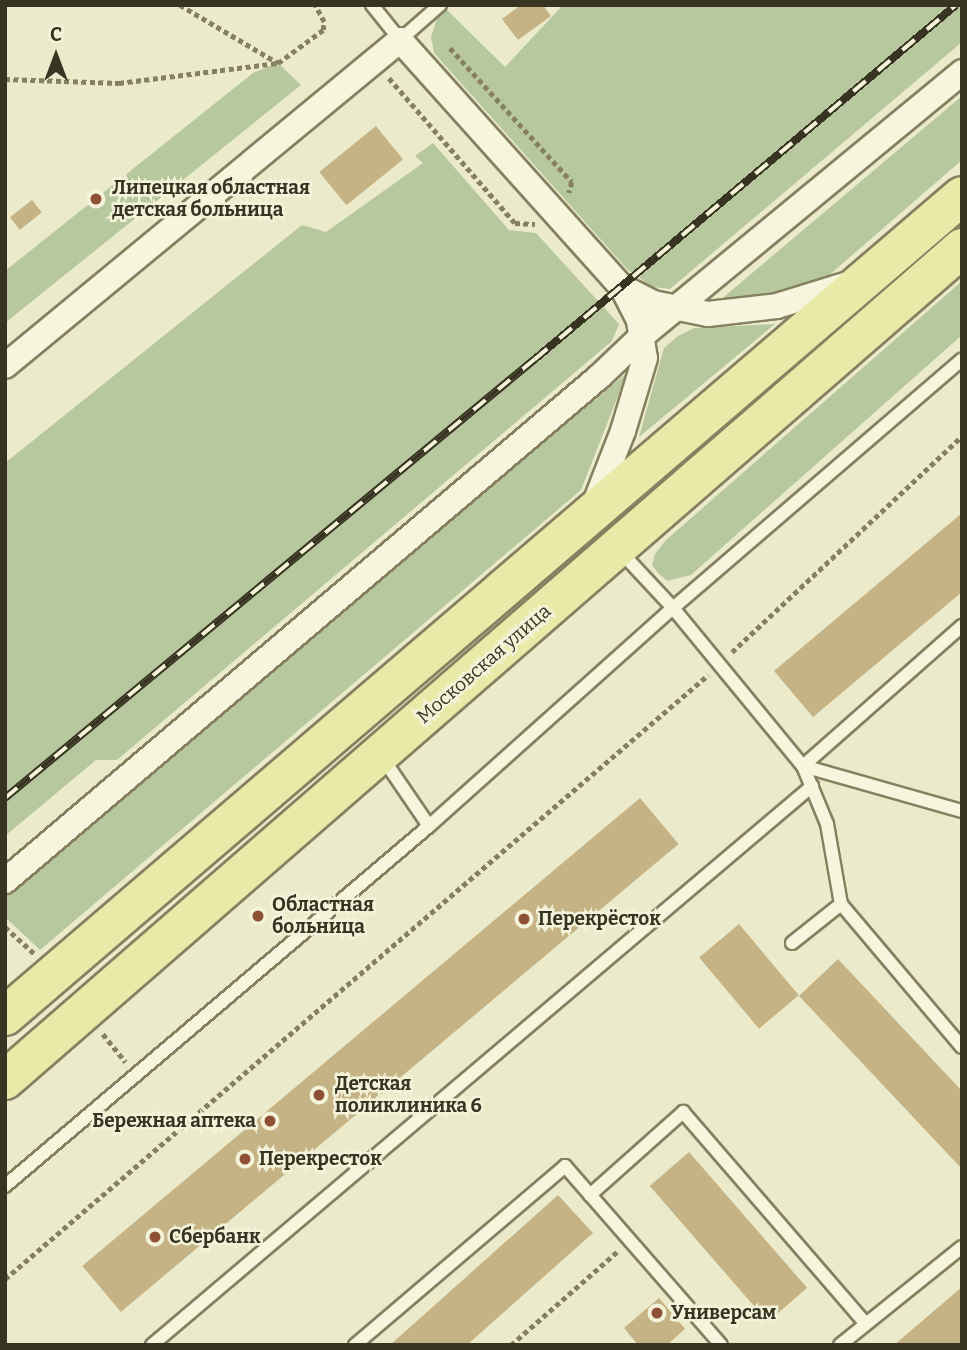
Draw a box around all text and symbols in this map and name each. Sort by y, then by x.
north arrow [21,21,91,91]
text: С [50,23,62,46]
place label: Липецкая областная детская больница [112,177,310,221]
marker: Липецкая областная детская больница [86,189,106,209]
street label: Московская улица [412,600,556,728]
place label: Областная больница [272,894,374,938]
marker: Областная больница [250,908,266,924]
place label: Перекрёсток [538,908,661,930]
marker: Перекрёсток [516,911,532,927]
place label: Детская поликлиника 6 [335,1073,482,1117]
marker: Детская поликлиника 6 [309,1085,329,1105]
place label: Бережная аптека [92,1110,256,1132]
marker: Бережная аптека [262,1113,278,1129]
place label: Перекресток [259,1148,382,1170]
marker: Перекресток [237,1151,253,1167]
place label: Сбербанк [169,1226,261,1248]
marker: Сбербанк [147,1229,163,1245]
place label: Универсам [671,1302,776,1324]
marker: Универсам [649,1305,665,1321]

